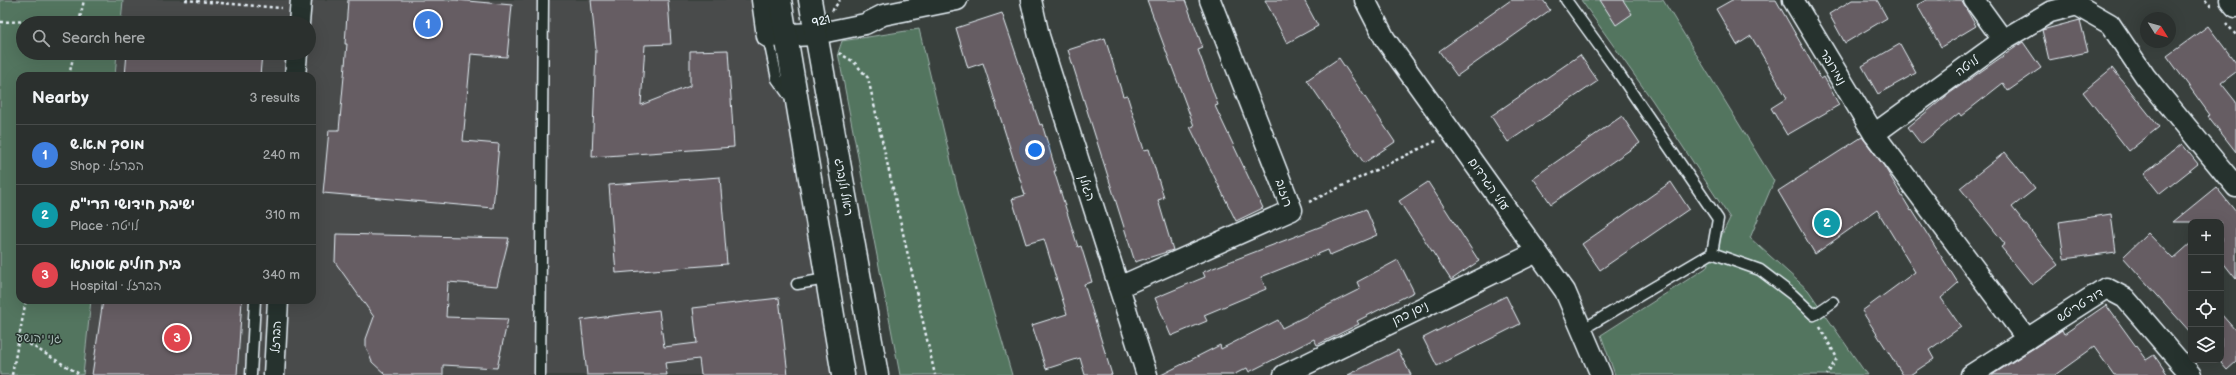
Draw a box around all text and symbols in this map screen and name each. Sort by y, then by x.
pin: 1 [415,9,441,39]
street label: 921 [810,12,832,31]
north arrow [2140,12,2176,48]
search box [16,16,316,60]
icon: search [30,27,52,49]
text: Search here [62,29,145,48]
street label: נמירובר [1816,47,1849,88]
street label: לויטה [1953,53,1983,80]
text: Nearby [32,88,89,108]
text: 3 results [249,90,300,106]
text: מוסך מ.א.ש [70,135,144,154]
your location [1025,140,1045,160]
text: 1 [42,147,48,163]
text: 240 m [263,147,300,163]
street label: עולי הגרדום [1465,155,1512,214]
street label: ראול ולנברג [831,157,856,217]
text: Shop · הברזל [70,158,144,174]
street label: הגולן [1075,173,1098,203]
street label: רוזוב [1272,177,1295,209]
text: ישיבת חידושי הרי"ם [70,195,195,214]
text: 2 [41,207,49,223]
text: 310 m [265,207,300,223]
pin: 2 [1814,208,1840,238]
text: Place · לויטה [70,218,139,234]
map controls [2188,219,2224,363]
button: + [2188,219,2224,255]
text: בית חולים אסותא [70,255,181,274]
button: − [2188,255,2224,291]
text: 3 [41,267,49,283]
text: 340 m [262,267,300,283]
text: Hospital · הברזל [70,278,162,294]
street label: דוד טריטש [2054,285,2106,326]
button: locate [2188,291,2224,327]
street label: ניסן כהן [1390,298,1431,329]
street label: הברזל [268,320,285,354]
pin: 3 [164,323,190,353]
button: layers [2188,327,2224,363]
park label: גני יהושע [17,331,62,346]

